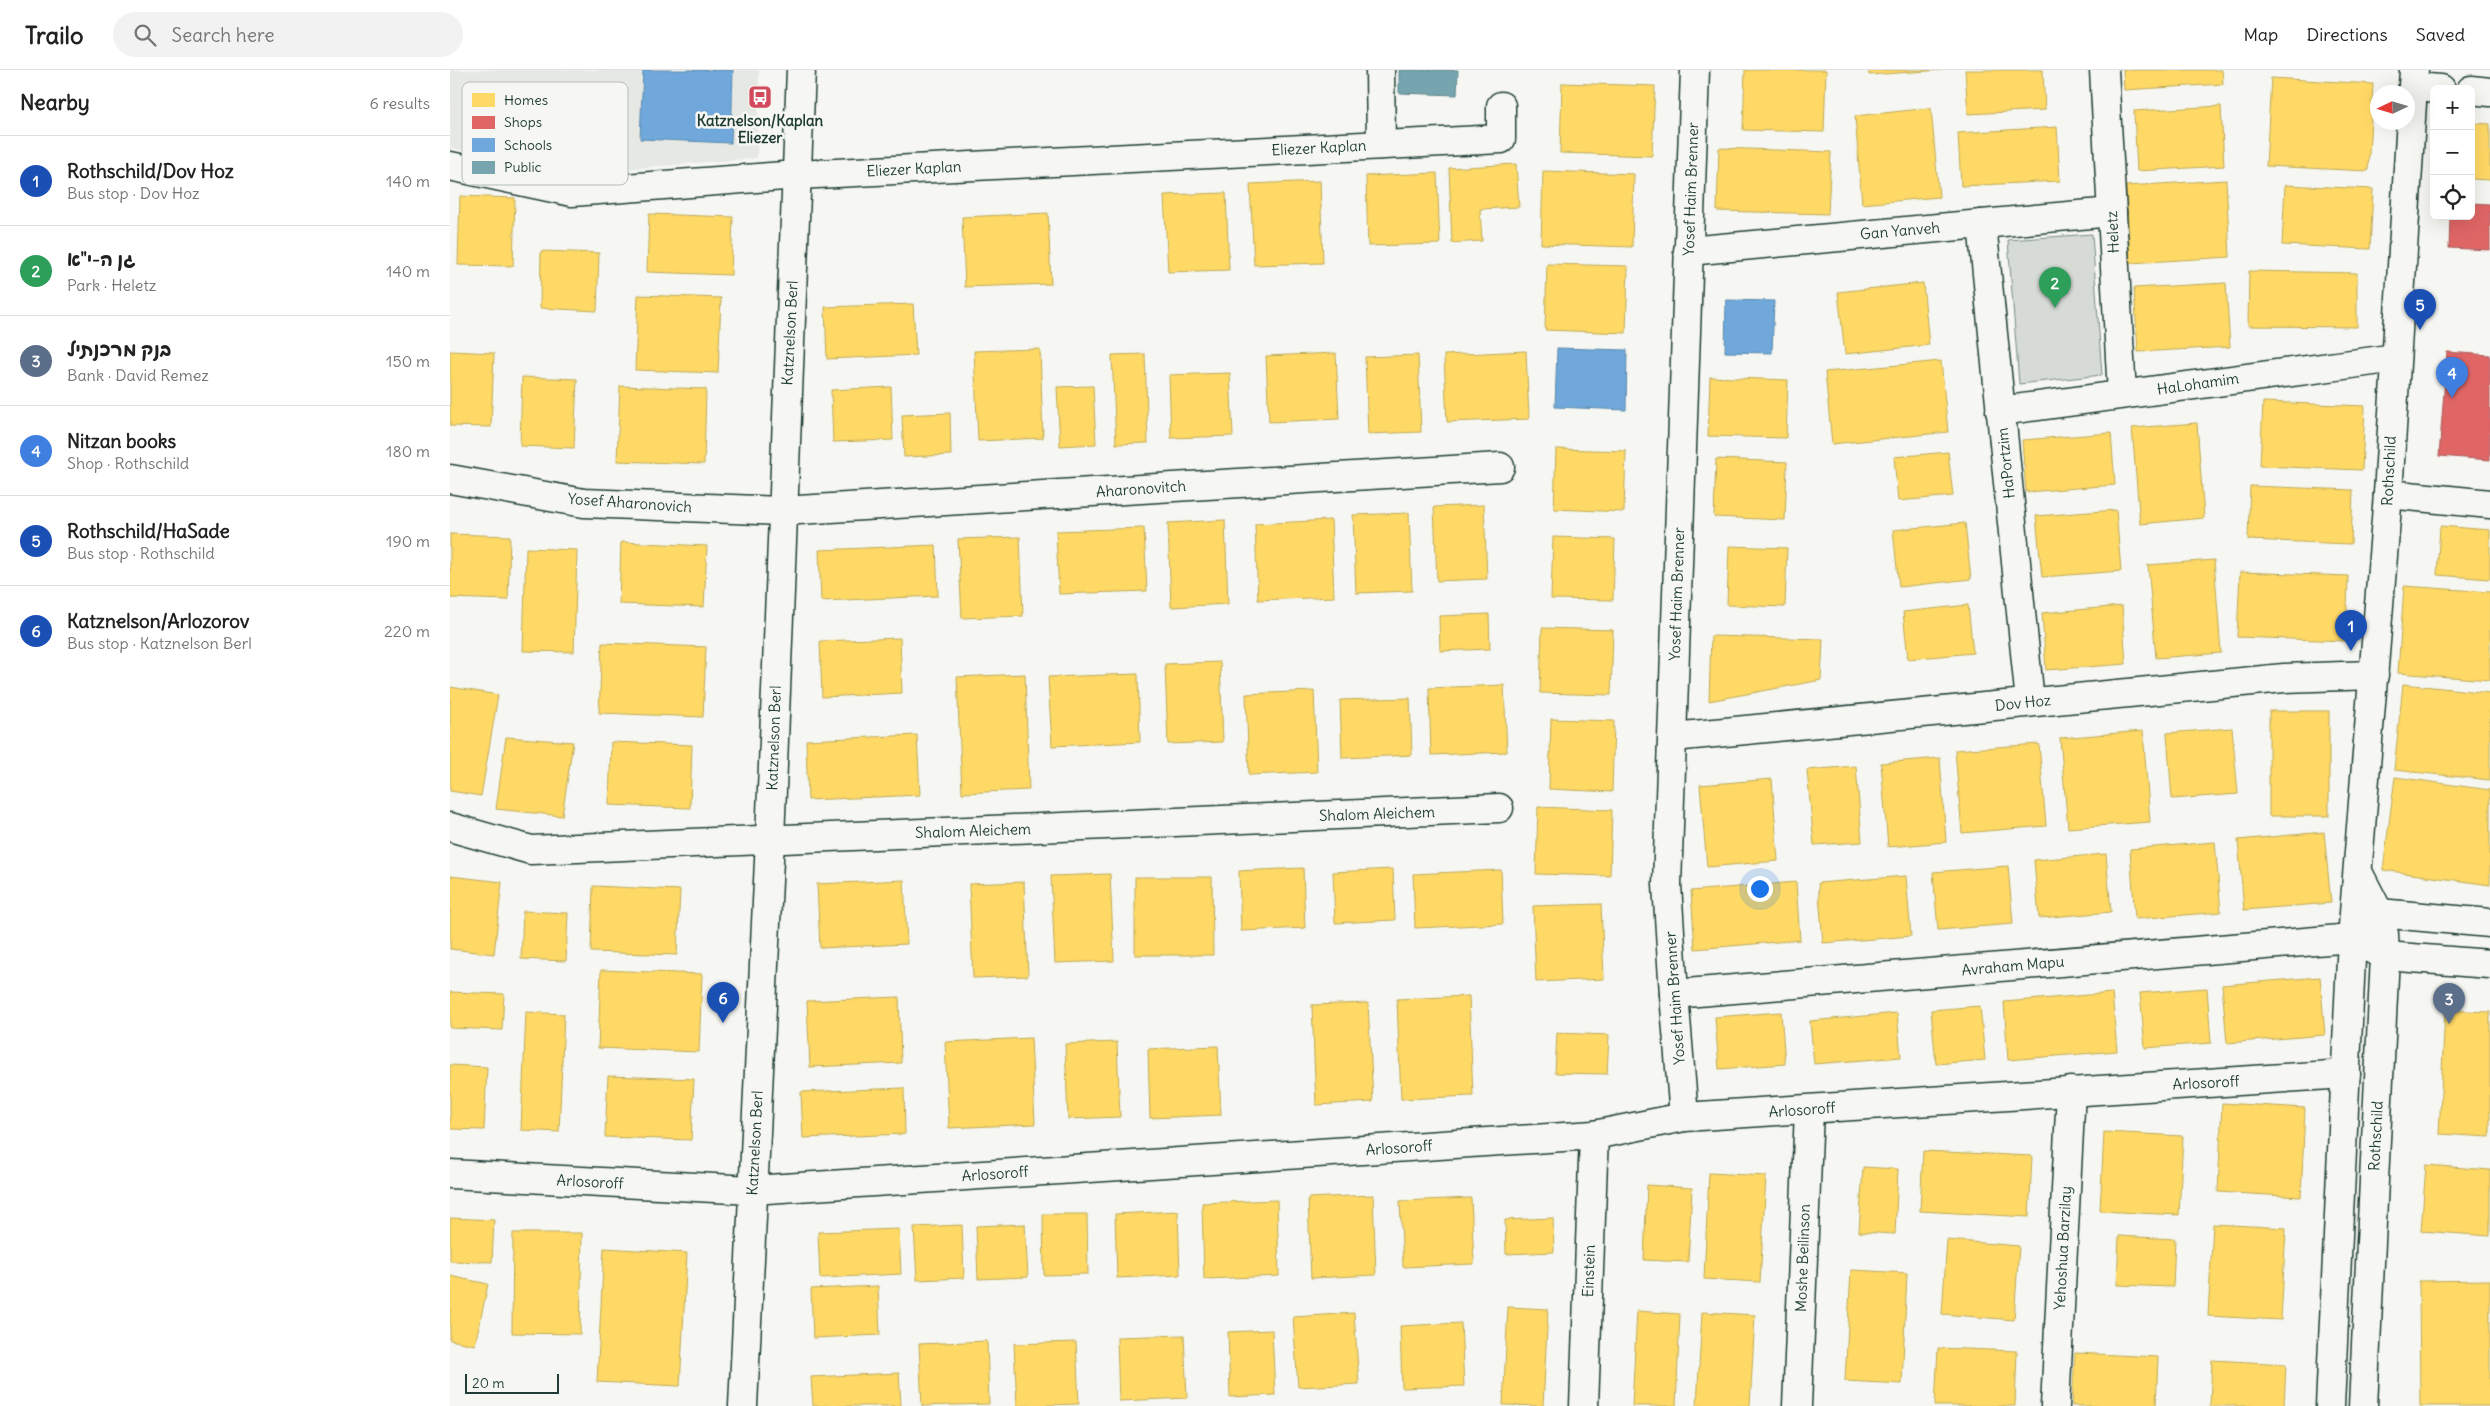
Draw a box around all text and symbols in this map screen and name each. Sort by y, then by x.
search box [113,12,463,57]
text: Trailo [25,20,83,50]
icon: search [131,21,159,49]
text: Search here [171,23,274,47]
text: Map [2243,23,2278,46]
text: Directions [2306,23,2388,46]
text: Saved [2416,23,2465,46]
legend [462,82,628,185]
bus stop icon: Katznelson/Kaplan Eliezer [747,84,773,110]
north arrow [2370,85,2415,130]
map controls [2430,85,2475,220]
button: + [2430,85,2475,130]
text: Nearby [20,89,90,116]
text: Homes [504,91,548,109]
text: 6 results [369,93,430,113]
place label: Katznelson/Kaplan Eliezer [697,111,823,147]
text: Shops [504,113,542,131]
street label: Yosef Haim Brenner [1679,122,1702,256]
button: − [2430,130,2475,175]
text: Schools [504,136,552,154]
street label: Eliezer Kaplan [1271,136,1367,159]
street label: Eliezer Kaplan [866,157,962,180]
text: Public [504,158,542,176]
text: Rothschild/Dov Hoz [67,159,234,183]
text: 1 [33,171,39,191]
text: 140 m [386,171,430,191]
button: locate [2430,175,2475,220]
text: Bus stop · Dov Hoz [67,183,200,203]
street label: Heletz [2102,210,2123,254]
street label: Gan Yanveh [1859,218,1941,243]
text: גן ה-י"א [67,247,136,271]
text: 2 [32,261,40,281]
text: 140 m [386,261,430,281]
pin: 2 [2039,267,2071,308]
text: Park · Heletz [67,275,156,295]
street label: Katznelson Berl [777,280,802,386]
pin: 5 [2404,289,2436,330]
text: בנק מרכנתיל [67,337,171,361]
text: 3 [31,351,41,371]
text: 150 m [386,351,430,371]
pin: 4 [2436,357,2468,398]
text: Bank · David Remez [67,365,209,385]
street label: HaLohamim [2156,368,2240,399]
street label: HaPortzim [1992,427,2019,499]
text: Nitzan books [67,429,176,453]
street label: Rothschild [2377,435,2400,506]
text: 4 [31,441,41,461]
text: 180 m [386,441,430,461]
text: Shop · Rothschild [67,453,189,473]
street label: Aharonovitch [1095,476,1187,501]
street label: Yosef Aharonovich [567,489,693,516]
text: Rothschild/HaSade [67,519,230,543]
street label: Yosef Haim Brenner [1665,527,1688,661]
text: 5 [31,531,41,551]
text: 190 m [386,531,430,551]
text: Bus stop · Rothschild [67,543,215,563]
text: Katznelson/Arlozorov [67,609,249,633]
pin: 1 [2335,610,2367,651]
text: 6 [31,621,41,641]
text: 220 m [384,621,430,641]
text: Bus stop · Katznelson Berl [67,633,252,653]
street label: Katznelson Berl [762,685,785,791]
street label: Dov Hoz [1994,690,2052,715]
street label: Shalom Aleichem [1319,802,1435,825]
street label: Shalom Aleichem [915,819,1031,842]
your location [1747,876,1773,902]
street label: Yosef Haim Brenner [1660,931,1689,1065]
street label: Avraham Mapu [1961,952,2065,979]
pin: 6 [707,982,739,1023]
pin: 3 [2433,983,2465,1024]
street label: Arlosoroff [2172,1071,2241,1094]
street label: Katznelson Berl [742,1090,767,1196]
street label: Arlosoroff [1768,1098,1837,1121]
street label: Rothschild [2364,1100,2387,1171]
street label: Arlosoroff [1365,1136,1434,1159]
street label: Arlosoroff [961,1162,1030,1185]
street label: Arlosoroff [556,1170,625,1193]
street label: Yehoshua Barzilay [2050,1186,2075,1310]
street label: Moshe Beilinson [1791,1203,1814,1312]
street label: Einstein [1578,1244,1599,1298]
scale bar [465,1371,559,1394]
text: 20 m [472,1374,505,1392]

